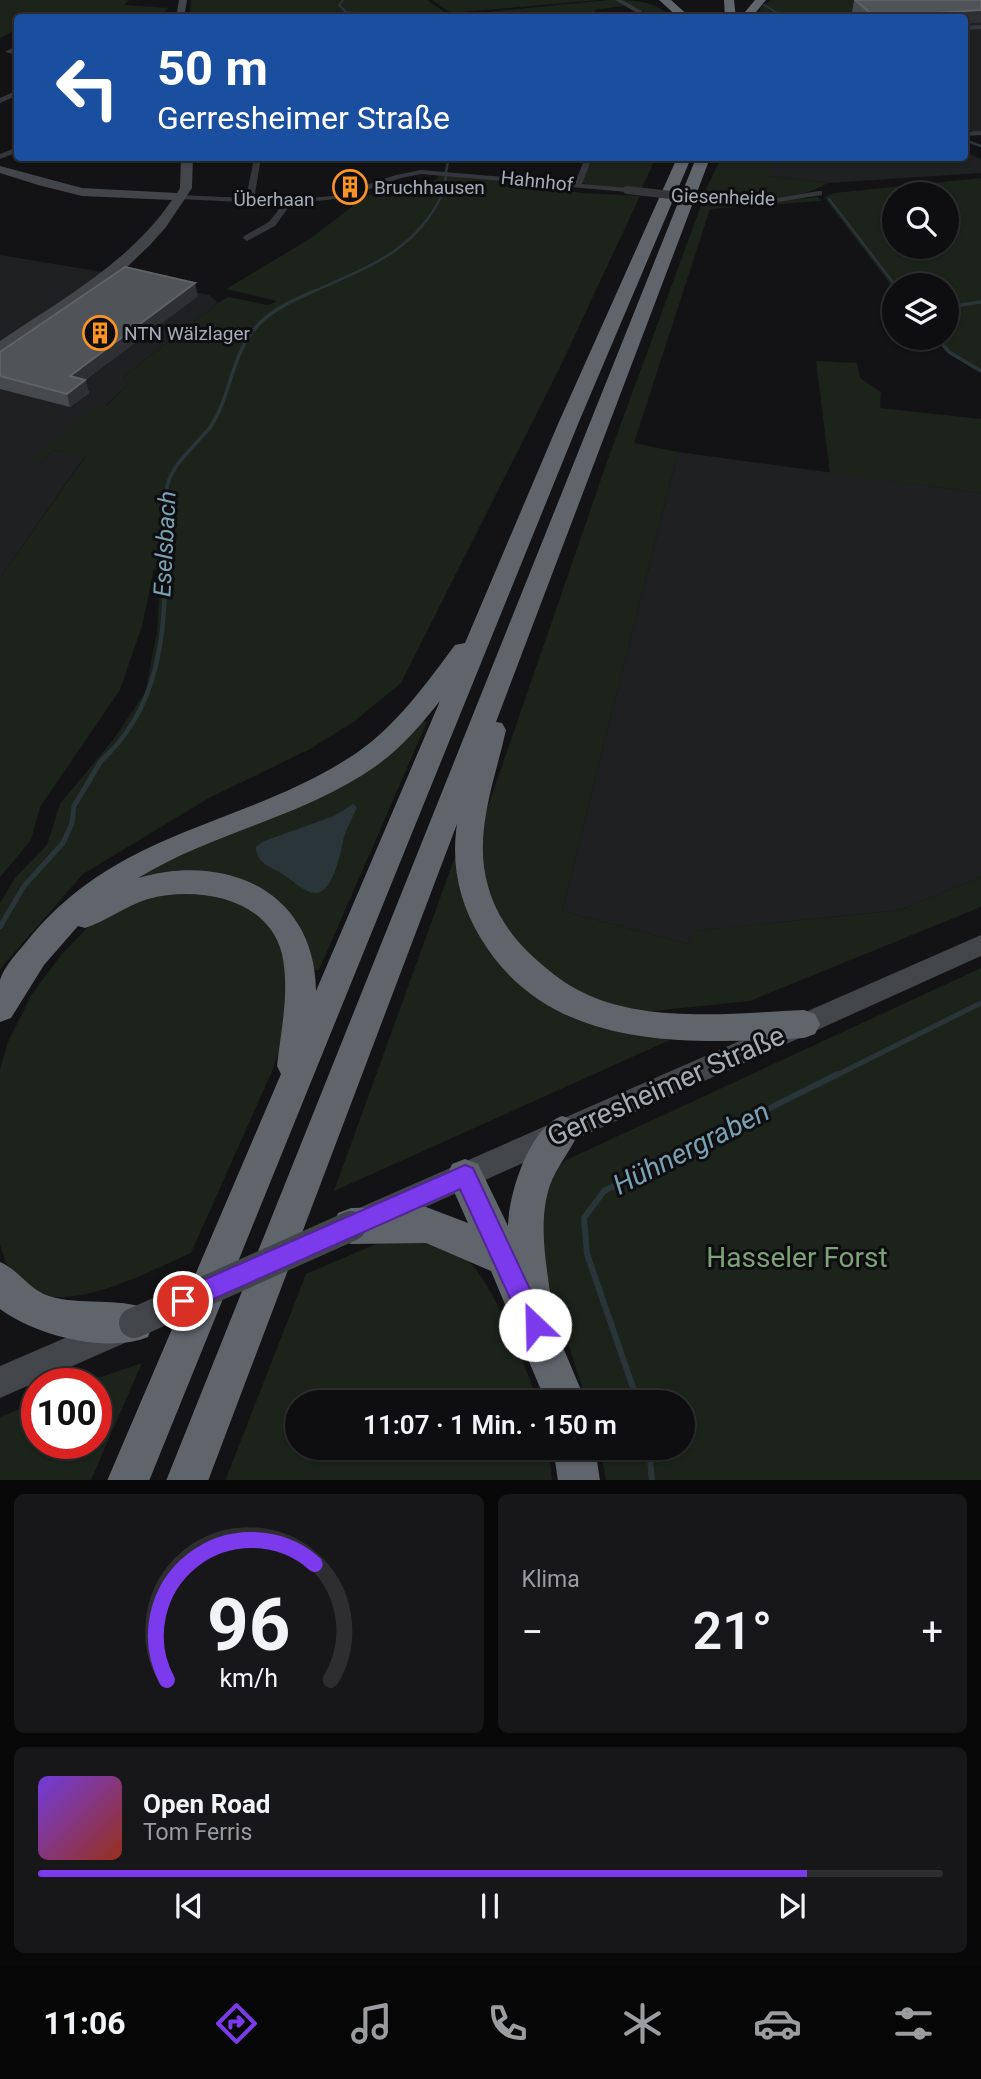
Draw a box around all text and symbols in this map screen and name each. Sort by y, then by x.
text: 50 m [157,40,268,97]
icon: left [42,42,133,133]
text: Gerresheimer Straße [157,99,450,137]
street label: Hahnhof [500,166,575,196]
building icon: Bruchhausen [331,168,369,206]
place label: Bruchhausen [374,176,485,199]
map controls [882,182,959,350]
button: search [882,182,959,259]
street label: Giesenheide [671,184,775,210]
street label: Überhaan [233,188,315,211]
button: layers [882,273,959,350]
building icon: NTN Wälzlager [81,314,119,352]
place label: NTN Wälzlager [124,322,251,345]
water label: Eselsbach [148,490,182,598]
street label: Gerresheimer Straße [542,1019,790,1153]
water label: Hühnergraben [607,1094,775,1202]
park label: Hasseler Forst [706,1241,888,1274]
pin [153,1271,213,1331]
icon: arrive [164,1282,202,1320]
position arrow [498,1288,572,1362]
speed limit sign: 100 [21,1368,112,1459]
text: 11:07 · 1 Min. · 150 m [363,1410,617,1440]
text: Klima [522,1566,580,1593]
text: 96 [207,1582,291,1668]
text: 21° [693,1601,772,1662]
text: − [522,1610,543,1654]
text: + [921,1610,943,1654]
text: km/h [219,1663,278,1692]
text: Open Road [143,1789,271,1819]
text: Tom Ferris [143,1819,252,1846]
icon: previous [170,1887,208,1925]
icon: pause [471,1887,509,1925]
icon: next [773,1887,811,1925]
icon: directions [212,1999,261,2048]
icon: music [347,1999,396,2048]
icon: phone [483,1999,532,2048]
icon: climate [618,1999,667,2048]
icon: car [753,1999,802,2048]
icon: filters [889,1999,938,2048]
text: 11:06 [43,2004,126,2042]

